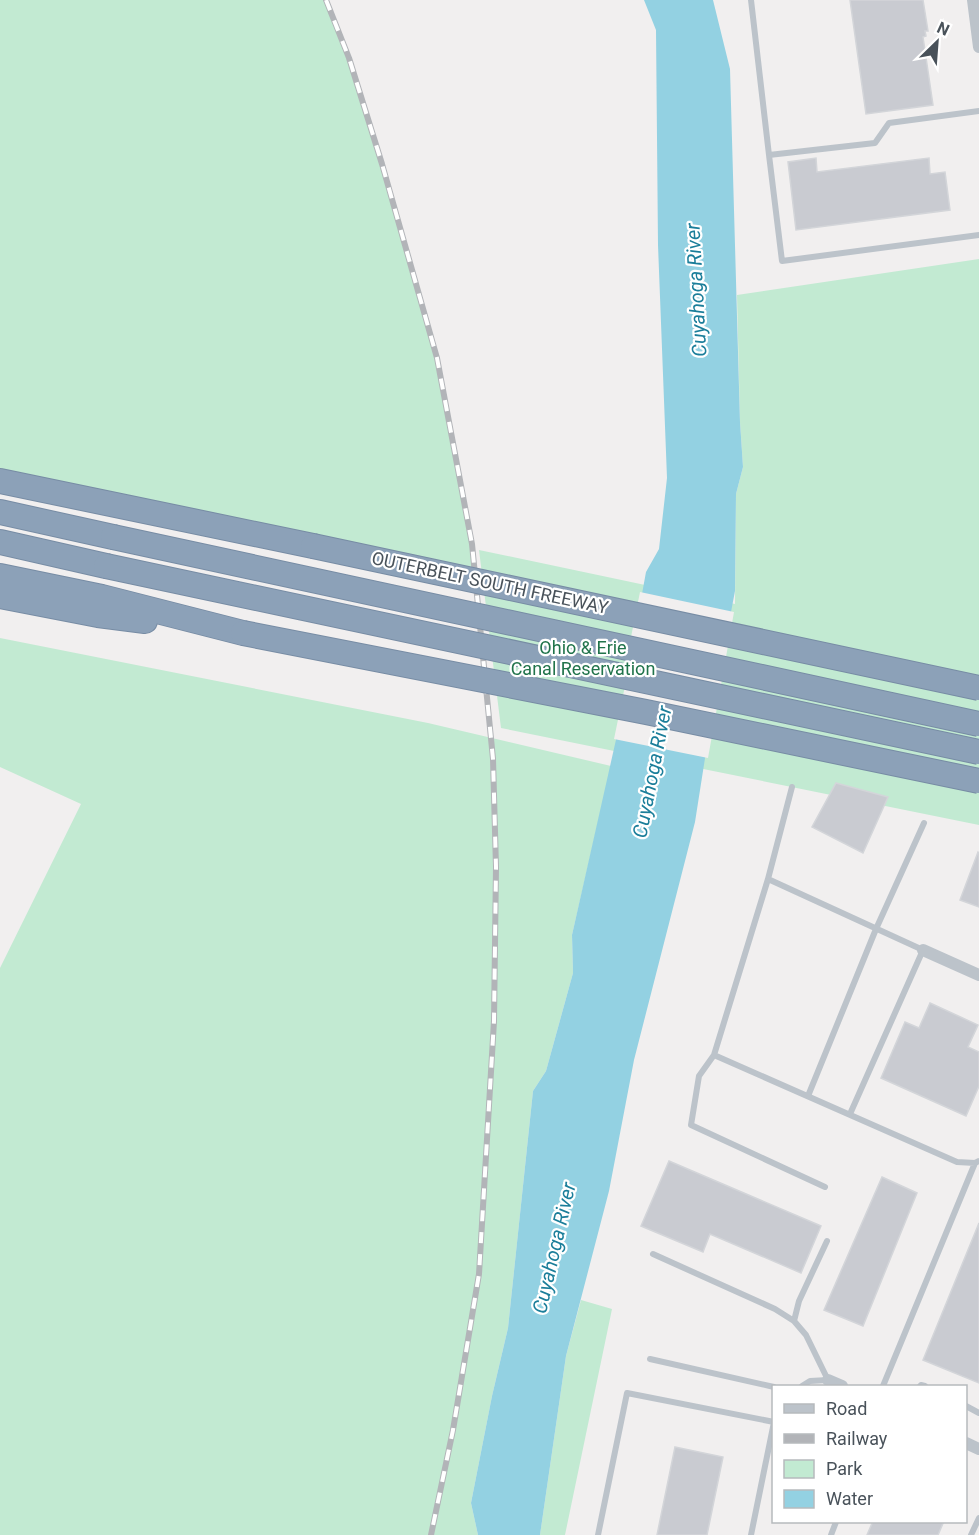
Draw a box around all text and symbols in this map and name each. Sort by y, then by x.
north arrow [907,12,967,72]
text: N [934,18,952,40]
water label: Cuyahoga River [680,221,711,357]
street label: OUTERBELT SOUTH FREEWAY [370,547,610,618]
park label: Ohio & Erie Canal Reservation [511,637,655,679]
water label: Cuyahoga River [627,703,677,840]
water label: Cuyahoga River [527,1179,581,1316]
legend [772,1385,967,1523]
text: Road [826,1398,867,1419]
text: Railway [826,1428,888,1449]
text: Park [826,1458,863,1479]
text: Water [826,1488,873,1509]

